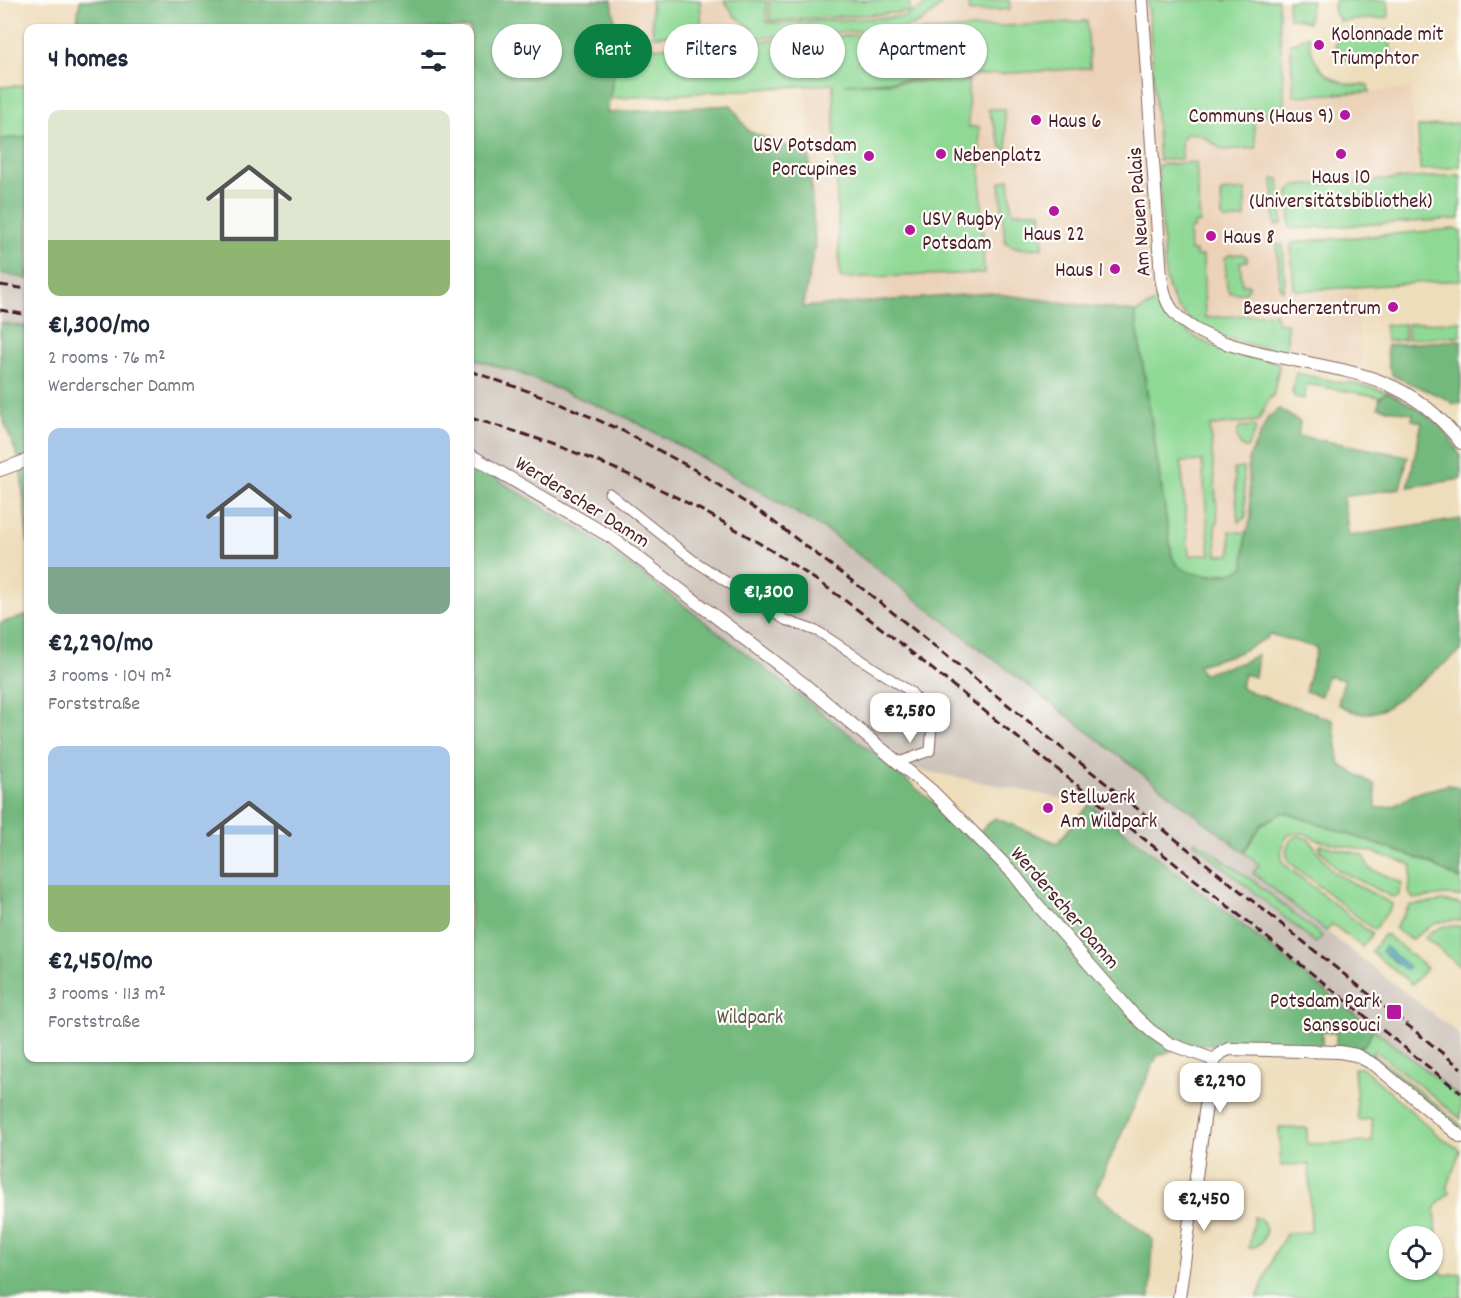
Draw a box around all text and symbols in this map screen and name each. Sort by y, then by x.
place label: Kolonnade mit Triumphtor [1331,21,1444,75]
chip: Buy [492,24,562,78]
chip: Rent [574,24,652,78]
chip: Filters [664,24,758,78]
chip: New [770,24,845,78]
chip: Apartment [857,24,987,78]
marker: Kolonnade mit Triumphtor [1312,38,1326,52]
text: 4 homes [48,42,128,79]
icon: filters [417,44,450,77]
place label: Communs (Haus 9) [1189,103,1333,133]
place label: Haus 6 [1048,108,1102,138]
marker: Communs (Haus 9) [1338,108,1352,122]
marker: Haus 6 [1029,113,1043,127]
place label: USV Potsdam Porcupines [753,132,857,186]
place label: Nebenplatz [953,142,1041,172]
street label: Am Neuen Palais [1121,146,1160,278]
marker: Nebenplatz [934,147,948,161]
marker: Haus 10 (Universitätsbibliothek) [1334,147,1348,161]
icon: home [195,149,303,257]
marker: USV Potsdam Porcupines [862,149,876,163]
place label: Haus 10 (Universitätsbibliothek) [1250,164,1432,218]
marker: Haus 22 [1047,204,1061,218]
place label: USV Rugby Potsdam [922,206,1003,260]
place label: Haus 22 [1023,221,1085,251]
marker: USV Rugby Potsdam [903,223,917,237]
place label: Haus 8 [1223,224,1275,254]
marker: Haus 8 [1204,229,1218,243]
place label: Haus 1 [1055,257,1103,287]
marker: Haus 1 [1108,262,1122,276]
place label: Besucherzentrum [1243,295,1381,325]
marker: Besucherzentrum [1386,300,1400,314]
text: €1,300/mo [48,308,150,345]
text: 2 rooms · 76 m² [48,345,166,373]
text: Werderscher Damm [48,373,195,401]
street label: Werderscher Damm [508,450,655,557]
icon: home [195,467,303,575]
pin: €1,300 [720,574,818,625]
text: €1,300 [744,579,794,607]
text: €2,290/mo [48,626,153,663]
text: 3 rooms · 104 m² [48,663,172,691]
text: Forststraße [48,691,140,719]
pin: €2,580 [861,693,959,744]
text: €2,580 [884,698,936,726]
place label: Stellwerk Am Wildpark [1060,784,1157,838]
icon: home [195,785,303,893]
marker: Stellwerk Am Wildpark [1041,801,1055,815]
street label: Werderscher Damm [1002,841,1126,977]
text: €2,450/mo [48,944,153,981]
text: 3 rooms · 113 m² [48,981,166,1009]
place label: Potsdam Park Sanssouci [1270,988,1380,1042]
marker: Potsdam Park Sanssouci [1385,1003,1403,1021]
park label: Wildpark [717,1004,783,1034]
text: Forststraße [48,1009,140,1037]
pin: €2,290 [1171,1063,1269,1114]
text: €2,290 [1194,1068,1246,1096]
pin: €2,450 [1155,1181,1253,1232]
text: €2,450 [1178,1186,1230,1214]
map controls [1389,1226,1443,1280]
button: locate [1389,1226,1443,1280]

